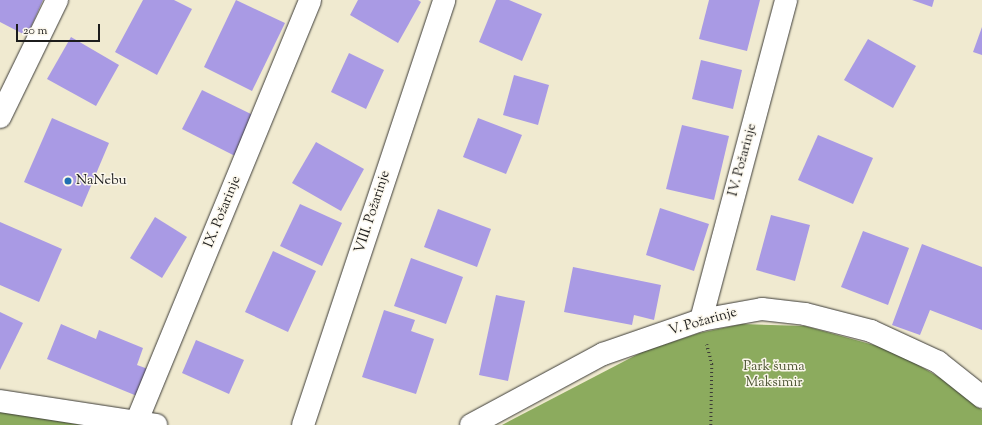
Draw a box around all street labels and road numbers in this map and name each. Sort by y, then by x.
street label: IV. Požarinje [725,122,761,198]
street label: VIII. Požarinje [352,169,394,255]
street label: IX. Požarinje [201,174,245,250]
street label: V. Požarinje [667,304,739,340]

